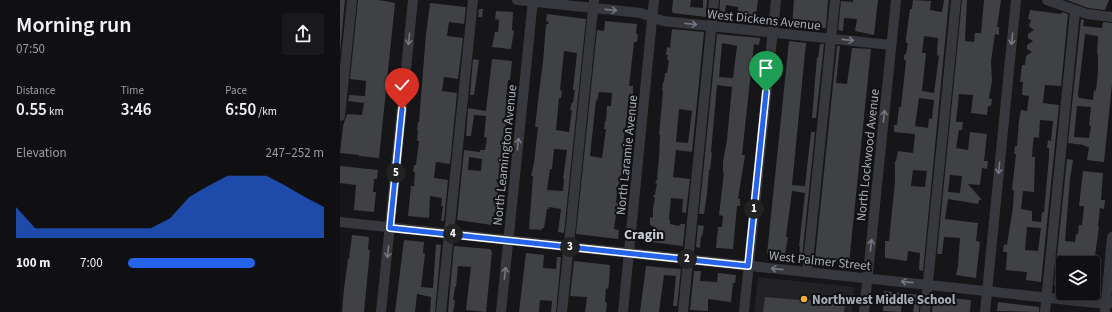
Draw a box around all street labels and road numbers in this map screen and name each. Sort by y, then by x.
street label: West Dickens Avenue [706,5,821,35]
street label: North Leamington Avenue [489,84,521,227]
street label: North Lockwood Avenue [852,88,884,222]
street label: North Laramie Avenue [612,94,642,216]
street label: West Palmer Street [768,247,872,275]

